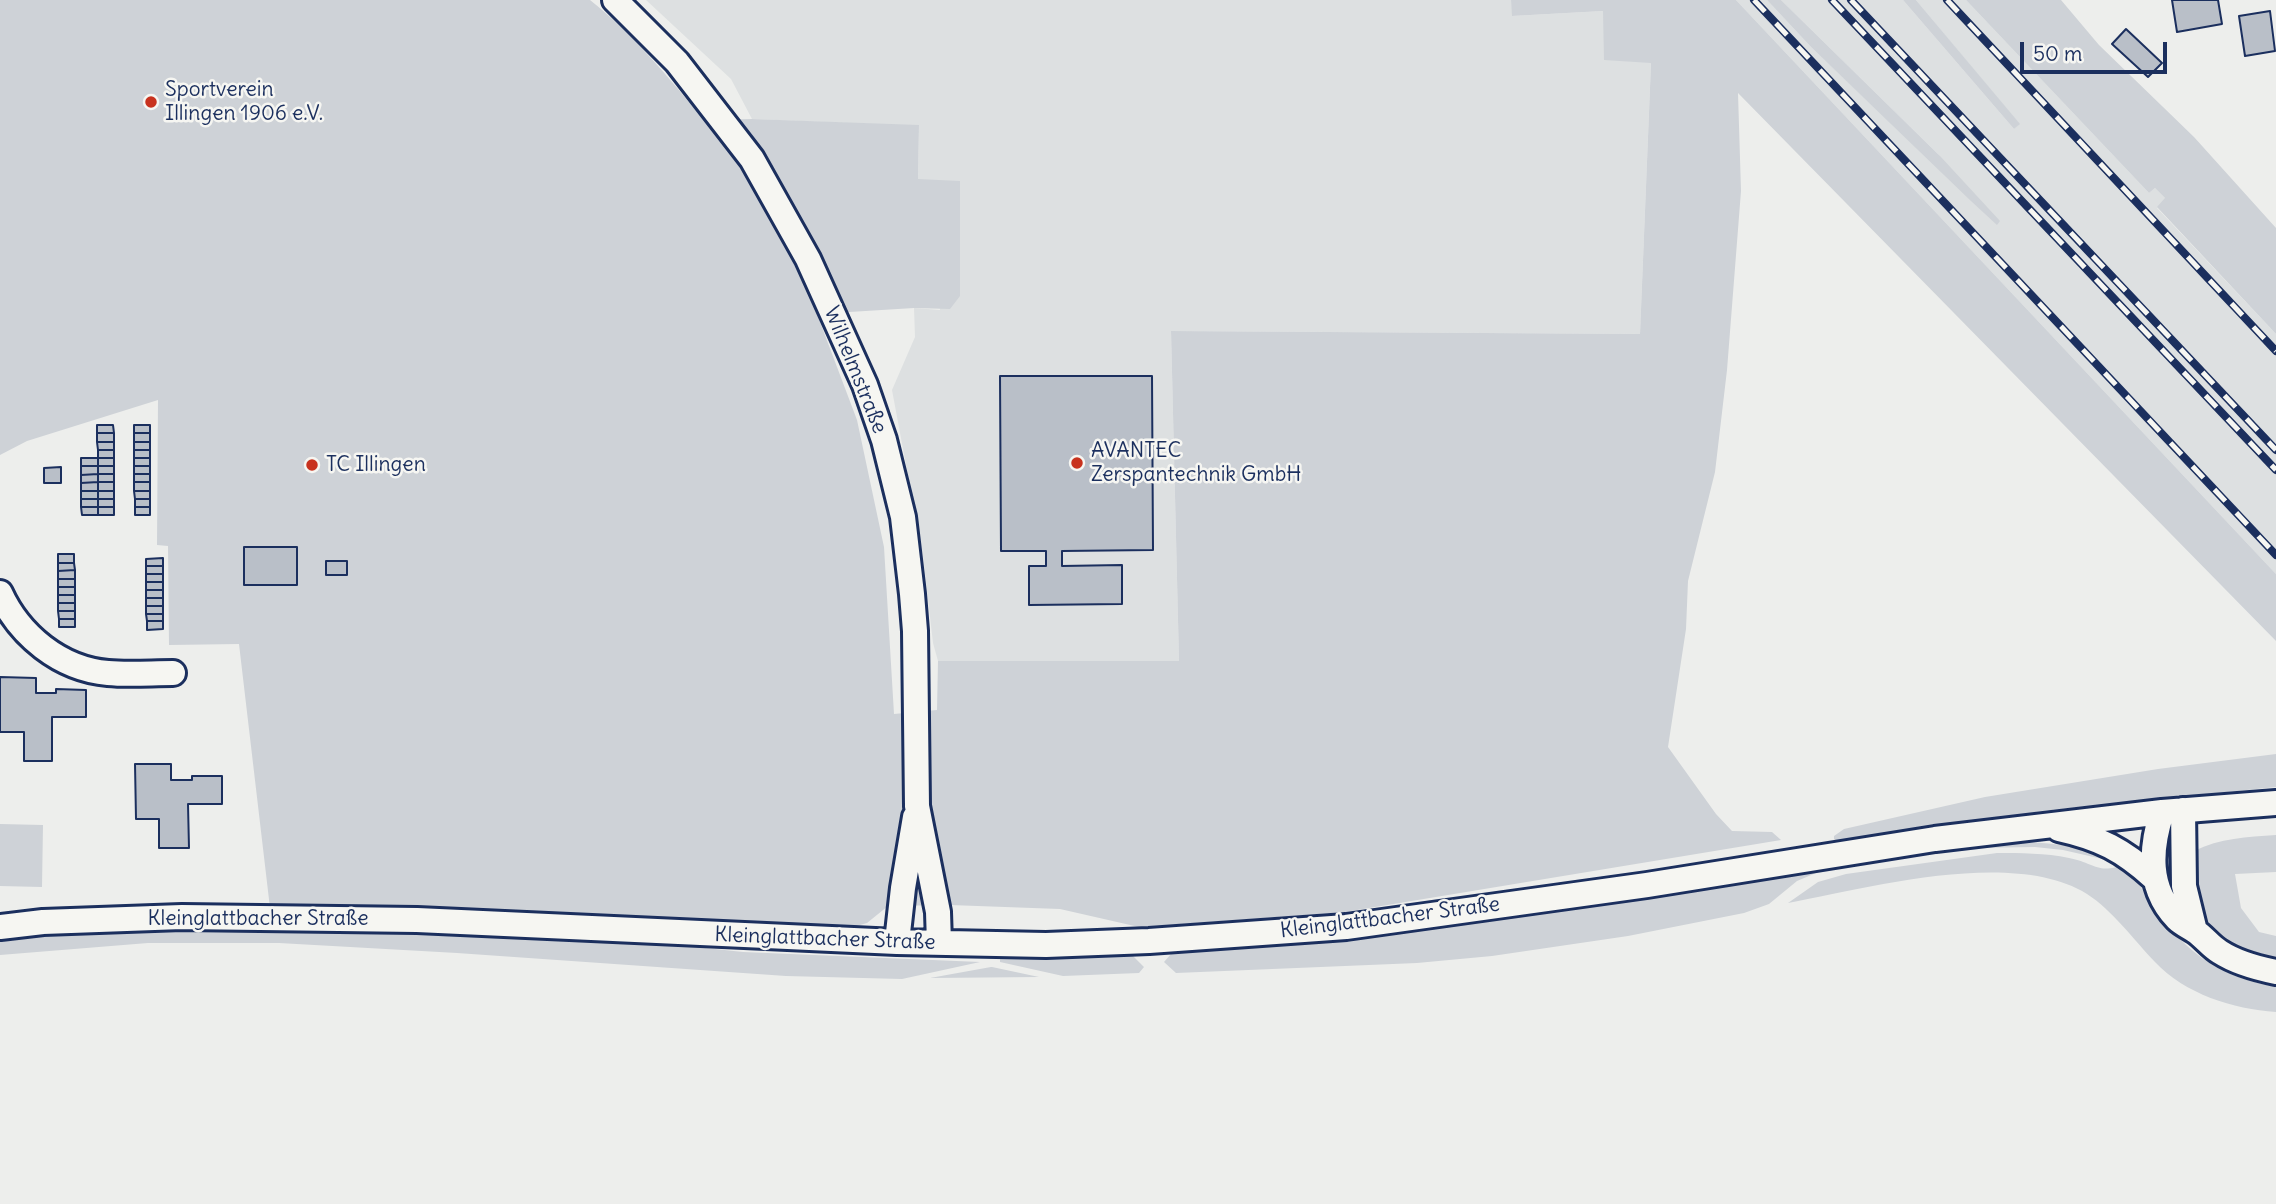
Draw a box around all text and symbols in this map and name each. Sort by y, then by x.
scale bar [2024,28,2171,72]
text: 50 m [2033,40,2082,67]
place label: Sportverein Illingen 1906 e.V. [165,77,323,127]
marker: Sportverein Illingen 1906 e.V. [143,94,159,110]
street label: Wilhelmstraße [818,303,892,437]
place label: AVANTEC Zerspantechnik GmbH [1091,438,1301,488]
place label: TC Illingen [326,452,426,478]
marker: AVANTEC Zerspantechnik GmbH [1069,455,1085,471]
marker: TC Illingen [304,457,320,473]
street label: Kleinglattbacher Straße [1279,892,1501,944]
street label: Kleinglattbacher Straße [147,906,369,932]
street label: Kleinglattbacher Straße [714,923,936,955]

